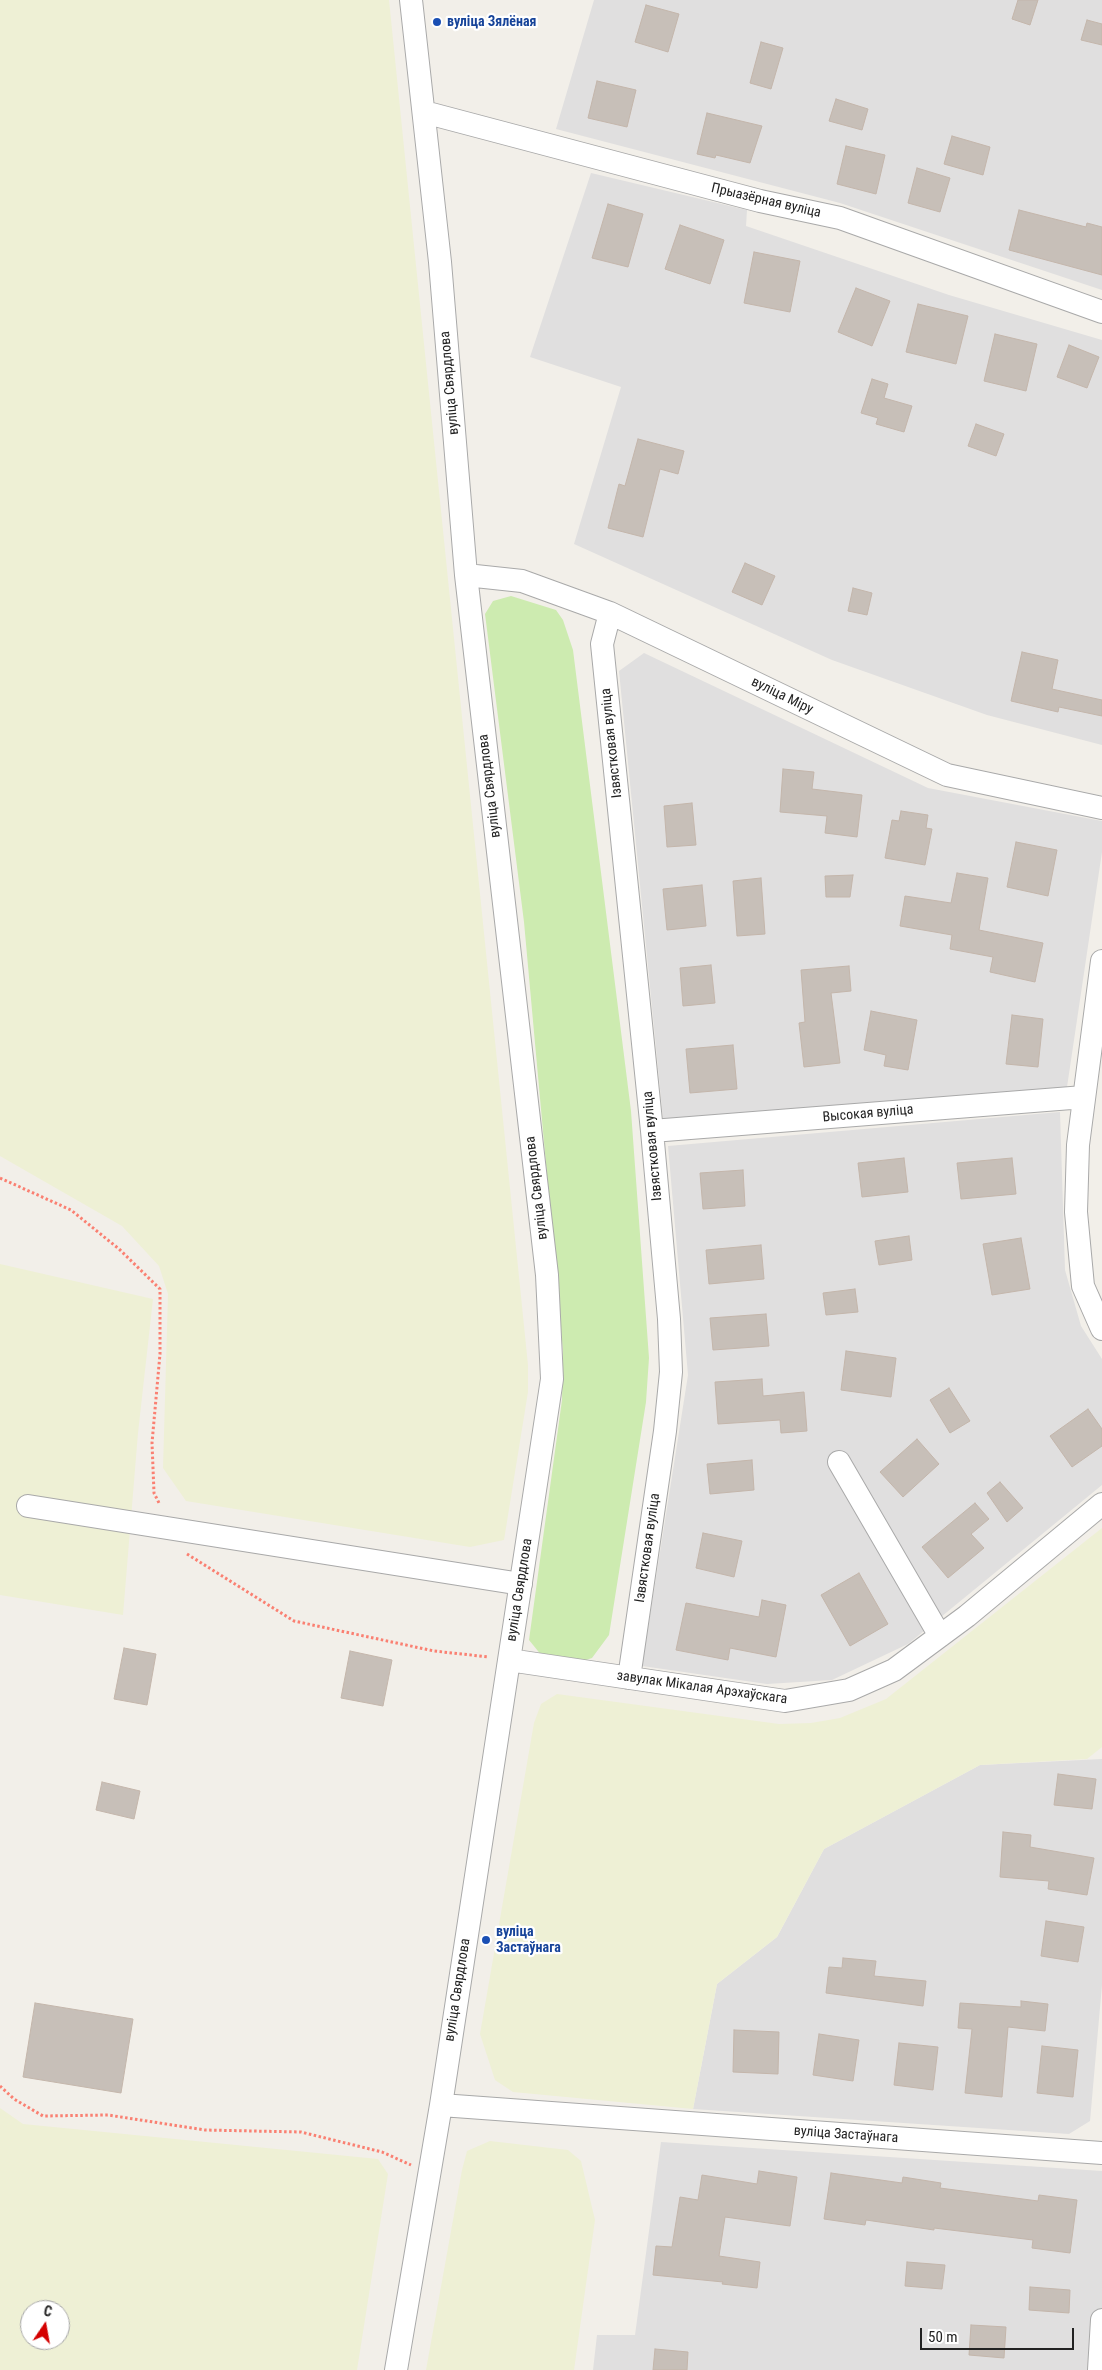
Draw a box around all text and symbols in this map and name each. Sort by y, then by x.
place label: вуліца Зялёная [447,14,536,30]
marker: вуліца Зялёная [431,16,443,28]
street label: Прыазёрная вуліца [709,180,823,222]
street label: вуліца Свярдлова [437,330,463,436]
street label: вуліца Міру [748,674,816,718]
street label: Ізвястковая вуліца [598,687,626,799]
street label: вуліца Свярдлова [475,733,505,839]
street label: Ізвястковая вуліца [640,1090,666,1202]
street label: Высокая вуліца [822,1102,914,1126]
street label: вуліца Свярдлова [522,1135,552,1241]
street label: Ізвястковая вуліца [632,1492,664,1604]
street label: вуліца Свярдлова [504,1537,536,1643]
street label: завулак Мікалая Арэхаўскага [616,1668,788,1708]
place label: вуліца Застаўнага [496,1924,561,1956]
marker: вуліца Застаўнага [480,1934,492,1946]
street label: вуліца Свярдлова [442,1937,474,2043]
street label: вуліца Застаўнага [793,2123,899,2147]
north arrow [20,2300,70,2350]
text: С [42,2303,53,2320]
scale bar [922,2318,1076,2350]
text: 50 m [928,2328,958,2346]

